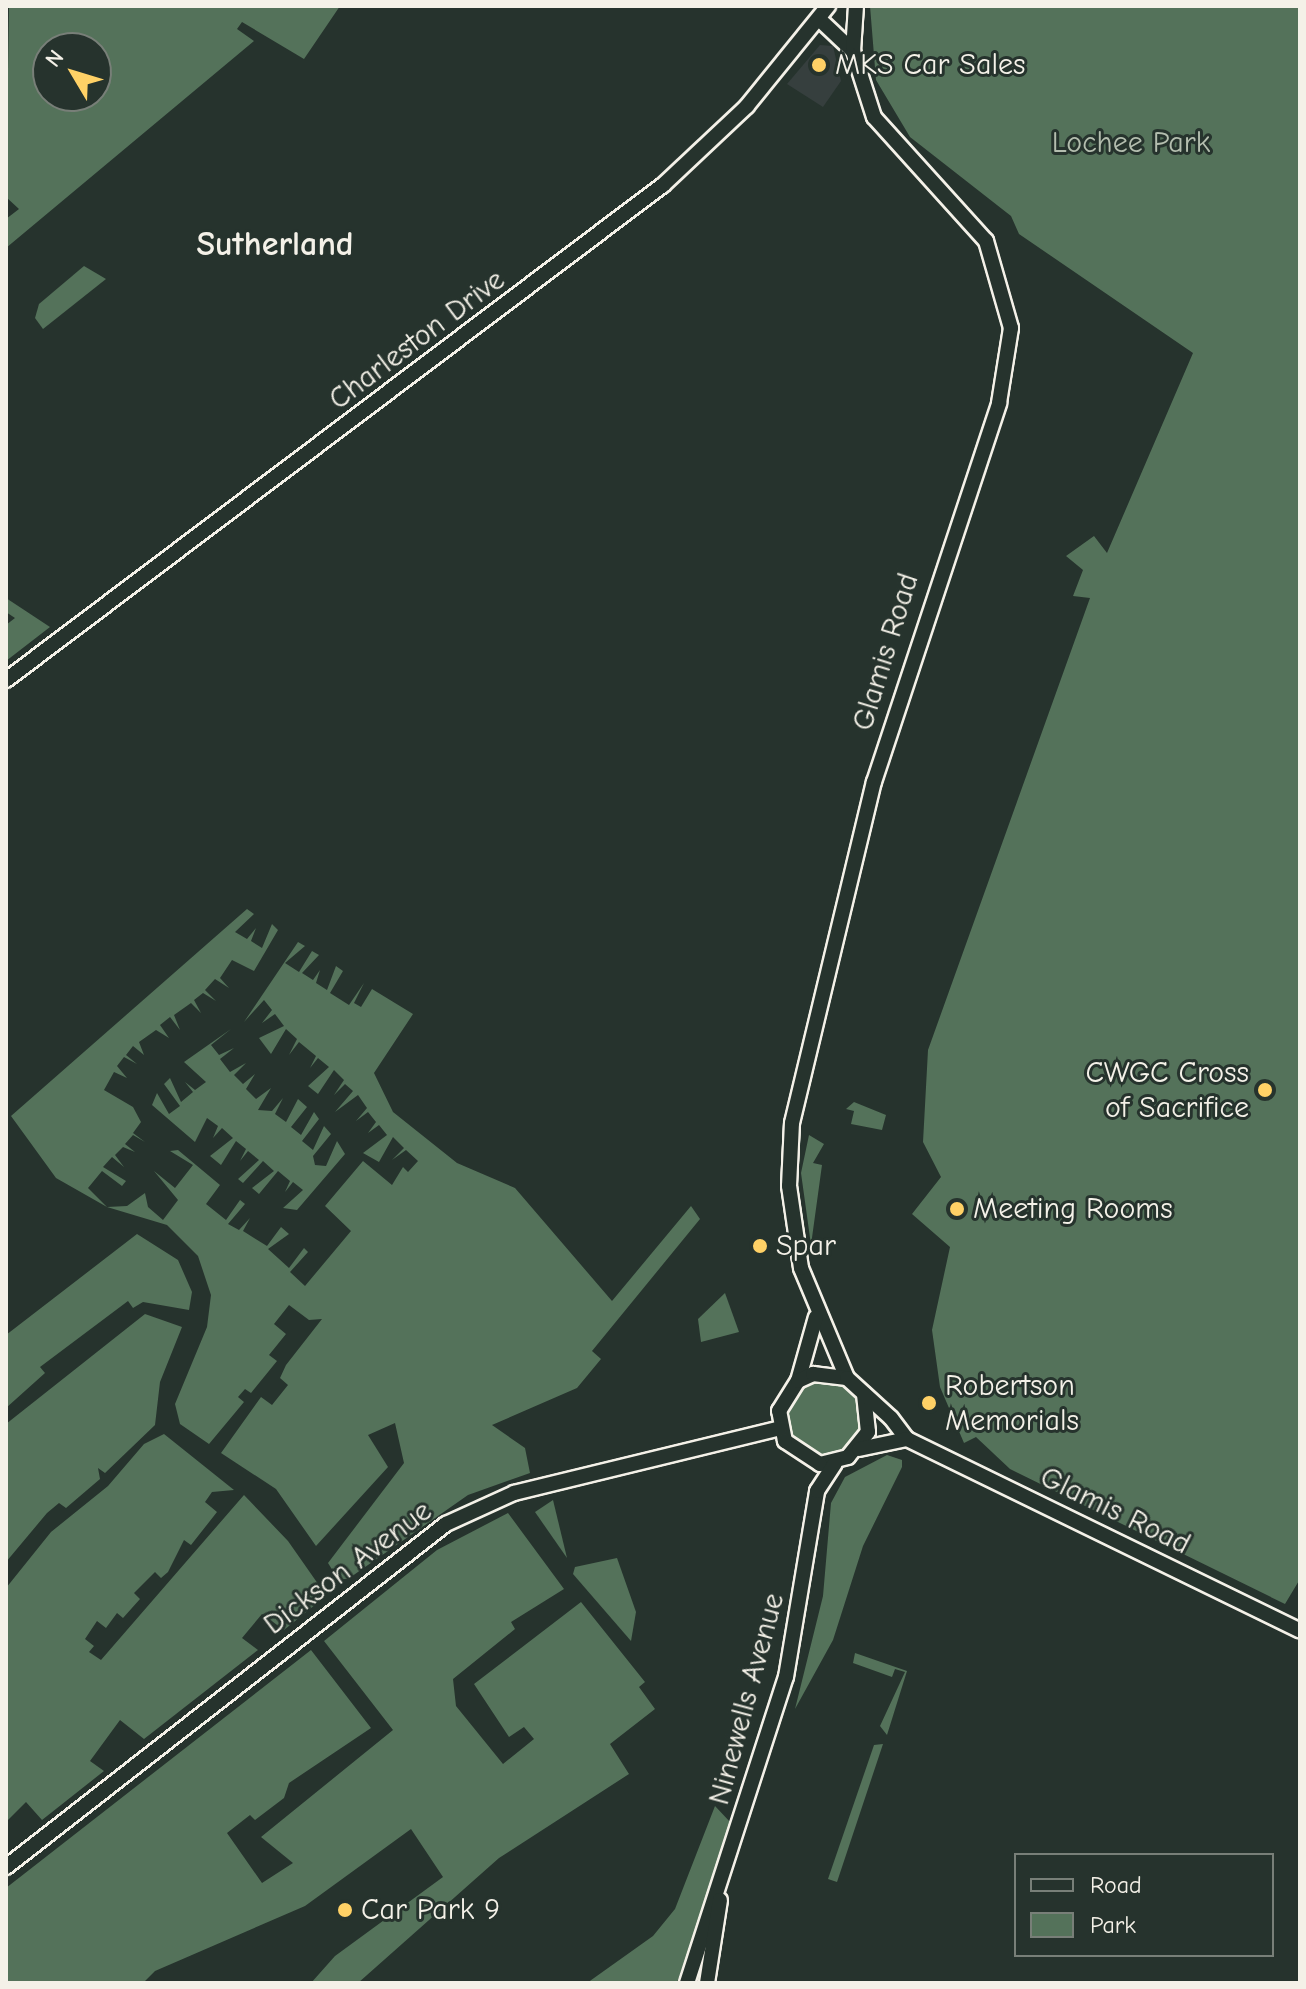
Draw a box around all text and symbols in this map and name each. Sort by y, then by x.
north arrow [32,32,112,112]
text: N [40,45,69,72]
place label: MKS Car Sales [835,47,1025,83]
marker: MKS Car Sales [810,56,828,74]
park label: Lochee Park [1052,125,1210,161]
district label: Sutherland [196,225,354,265]
street label: Charleston Drive [322,262,512,418]
street label: Glamis Road [845,569,927,735]
place label: CWGC Cross of Sacrifice [1085,1055,1249,1126]
marker: CWGC Cross of Sacrifice [1256,1081,1274,1099]
place label: Meeting Rooms [973,1191,1173,1227]
marker: Meeting Rooms [948,1200,966,1218]
place label: Spar [776,1228,836,1264]
marker: Spar [751,1237,769,1255]
place label: Robertson Memorials [945,1368,1079,1438]
marker: Robertson Memorials [920,1394,938,1412]
street label: Glamis Road [1034,1459,1196,1563]
street label: Dickson Avenue [257,1493,439,1643]
street label: Ninewells Avenue [701,1589,793,1809]
legend [1014,1853,1274,1957]
text: Road [1090,1871,1142,1899]
place label: Car Park 9 [361,1892,500,1928]
marker: Car Park 9 [336,1901,354,1919]
text: Park [1090,1911,1136,1939]

